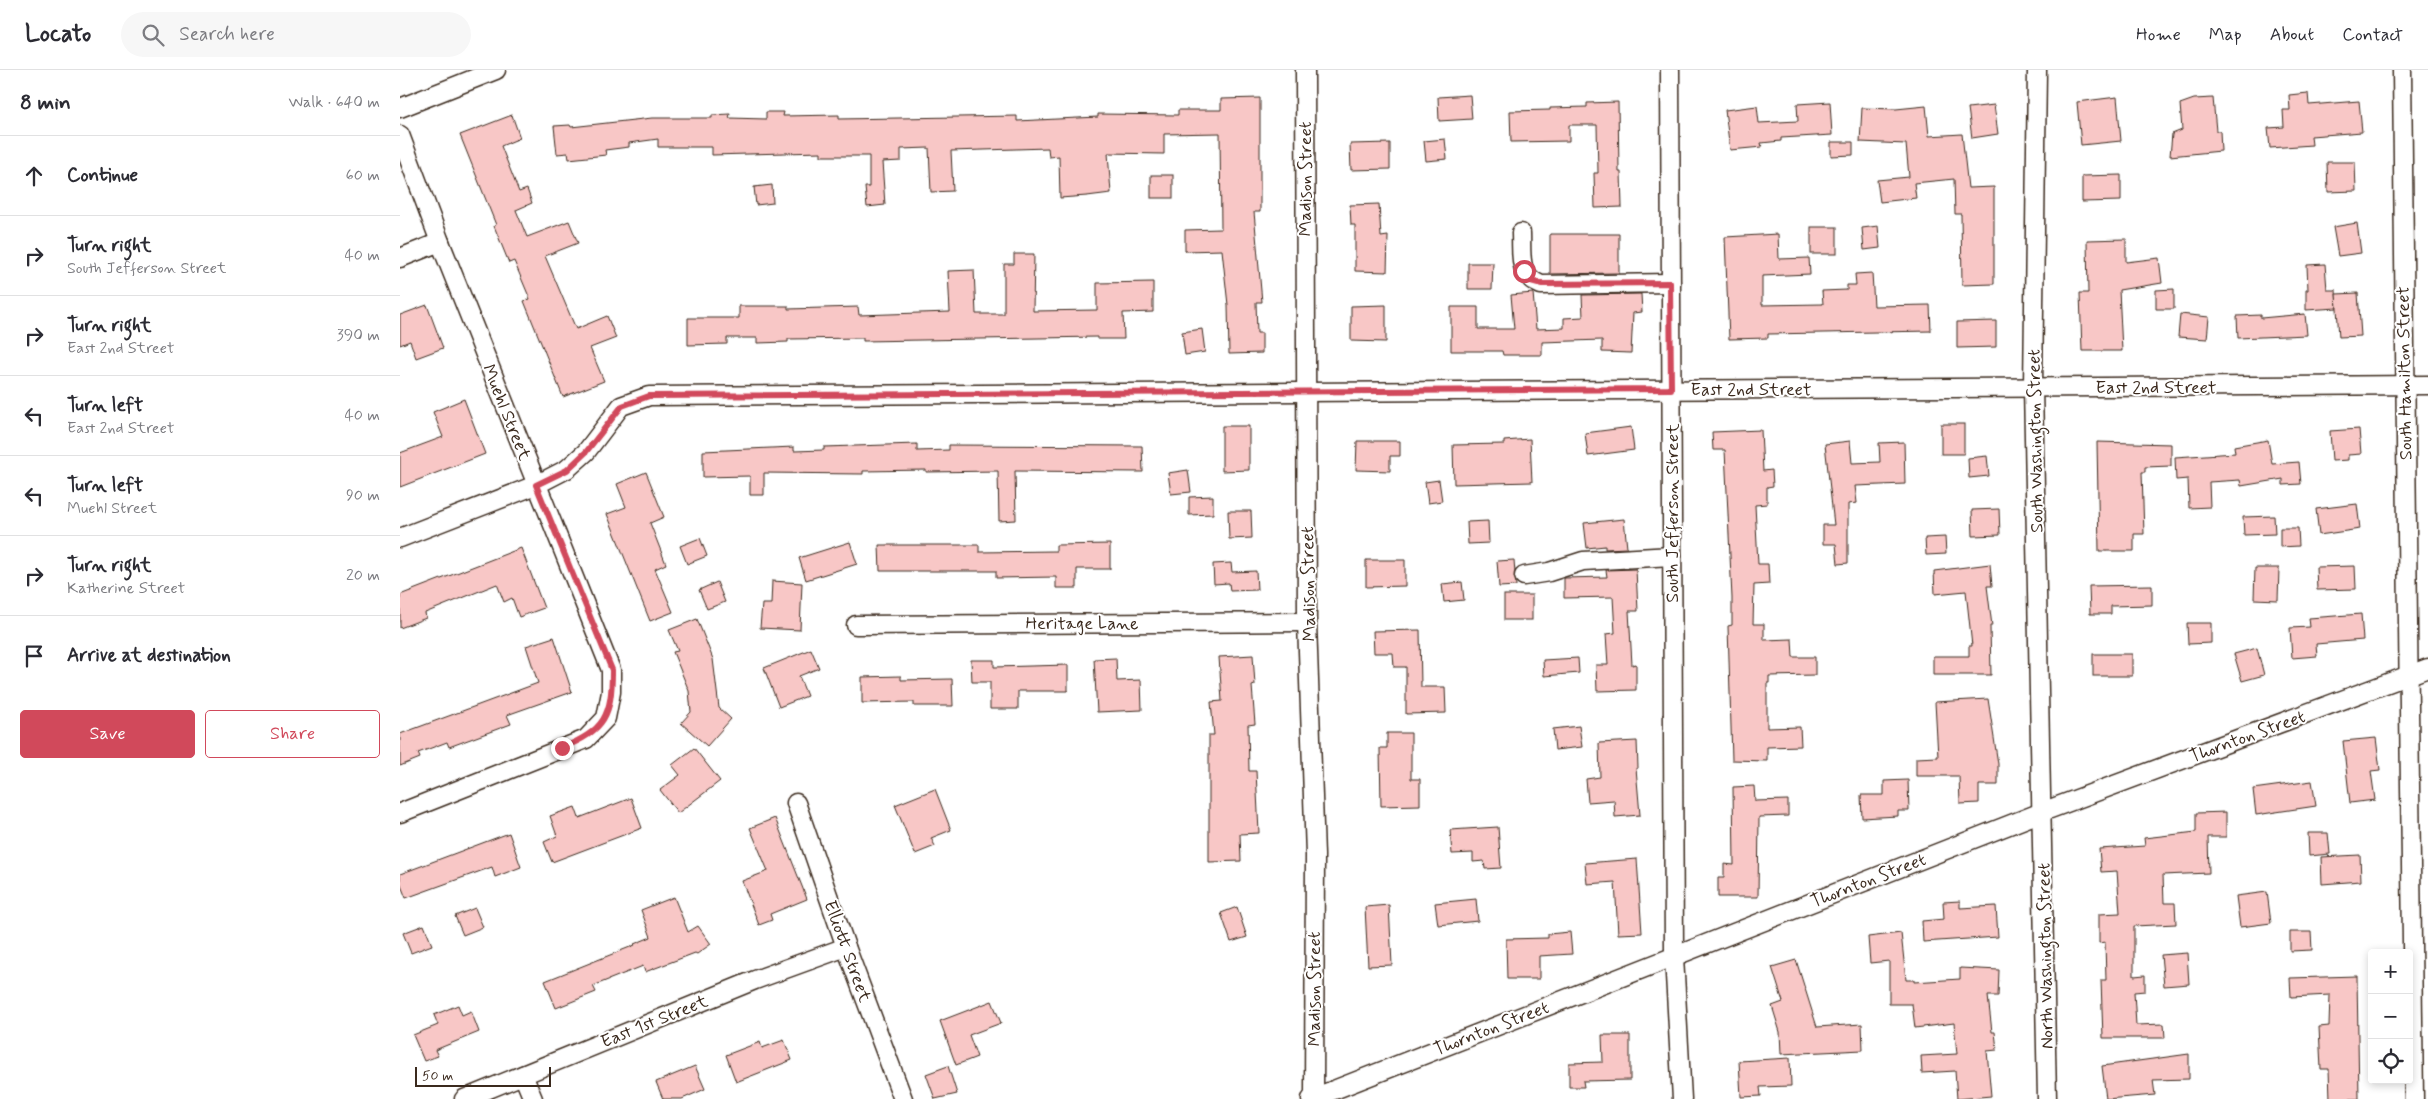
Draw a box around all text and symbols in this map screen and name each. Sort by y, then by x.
search box [121,12,471,57]
text: Locato [25,19,91,50]
icon: search [139,21,167,49]
text: Search here [179,22,275,47]
text: Home [2136,23,2181,47]
text: Map [2209,23,2242,47]
text: About [2270,23,2314,47]
text: Contact [2342,23,2403,47]
text: 8 min [20,89,71,117]
text: Walk · 640 m [289,92,380,113]
street label: Madison Street [1294,121,1318,237]
icon: ahead [20,162,48,190]
text: Continue [67,163,138,188]
text: 60 m [346,165,380,186]
text: Turn right [67,233,151,258]
icon: right [20,242,48,270]
text: 40 m [344,245,380,266]
text: South Jefferson Street [67,258,226,279]
route start [1513,260,1536,283]
street label: South Hamilton Street [2391,286,2419,460]
text: Turn right [67,313,151,338]
icon: right [20,322,48,350]
text: 390 m [337,325,380,346]
text: East 2nd Street [67,338,174,359]
street label: South Washington Street [2022,349,2052,533]
street label: Muehl Street [476,361,536,464]
street label: East 2nd Street [2096,376,2216,400]
street label: East 2nd Street [1691,378,1811,402]
text: Turn left [67,393,143,418]
icon: left [20,402,48,430]
text: 40 m [344,405,380,426]
text: East 2nd Street [67,418,174,439]
street label: South Jefferson Street [1661,423,1685,603]
text: Turn left [67,473,143,498]
icon: left [20,482,48,510]
text: 90 m [346,485,380,506]
text: Muehl Street [67,498,157,519]
street label: Madison Street [1296,526,1322,642]
text: Turn right [67,553,151,578]
icon: right [20,562,48,590]
text: 20 m [346,565,380,586]
text: Katherine Street [67,578,185,599]
street label: Heritage Lane [1025,612,1139,636]
icon: arrive [20,642,48,670]
text: Arrive at destination [67,643,231,668]
street label: Thornton Street [2186,705,2309,769]
button: Save [20,710,195,758]
button: Share [205,710,380,758]
route end [551,737,574,760]
street label: Thornton Street [1807,848,1930,914]
street label: North Washington Street [2032,862,2062,1049]
street label: Elliott Street [818,897,877,1006]
street label: Madison Street [1303,931,1327,1047]
map controls [2368,949,2413,1084]
button: + [2368,949,2413,994]
street label: East 1st Street [597,989,712,1054]
button: − [2368,994,2413,1039]
street label: Thornton Street [1430,996,1553,1062]
button: locate [2368,1039,2413,1084]
scale bar [415,1064,551,1087]
text: 50 m [422,1067,453,1085]

